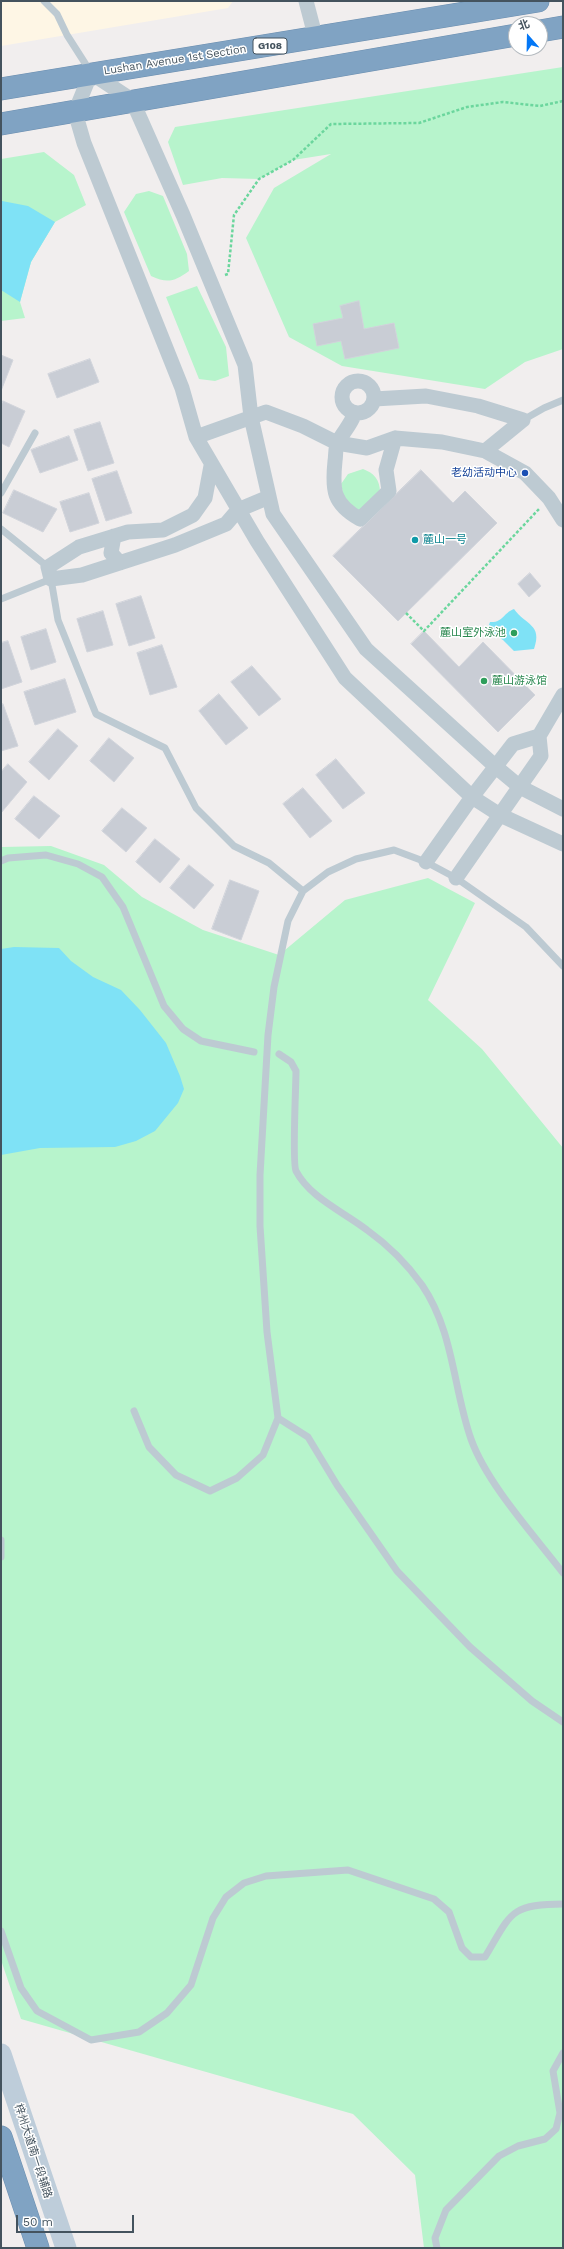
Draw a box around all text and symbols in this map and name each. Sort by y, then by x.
north arrow [508,16,548,56]
text: 北 [517,17,531,33]
road number: G108 [253,38,287,54]
street label: Lushan Avenue 1st Section [103,42,247,78]
place label: 老幼活动中心 [451,466,517,480]
marker: 老幼活动中心 [520,468,530,478]
place label: 麓山一号 [423,533,467,547]
marker: 麓山一号 [410,535,420,545]
place label: 麓山室外泳池 [440,626,506,640]
marker: 麓山室外泳池 [509,628,519,638]
place label: 麓山游泳馆 [492,674,547,688]
marker: 麓山游泳馆 [479,676,489,686]
street label: 梓州大道南一段辅路 [11,2102,55,2200]
scale bar [18,2207,136,2233]
text: 50 m [23,2215,53,2229]

